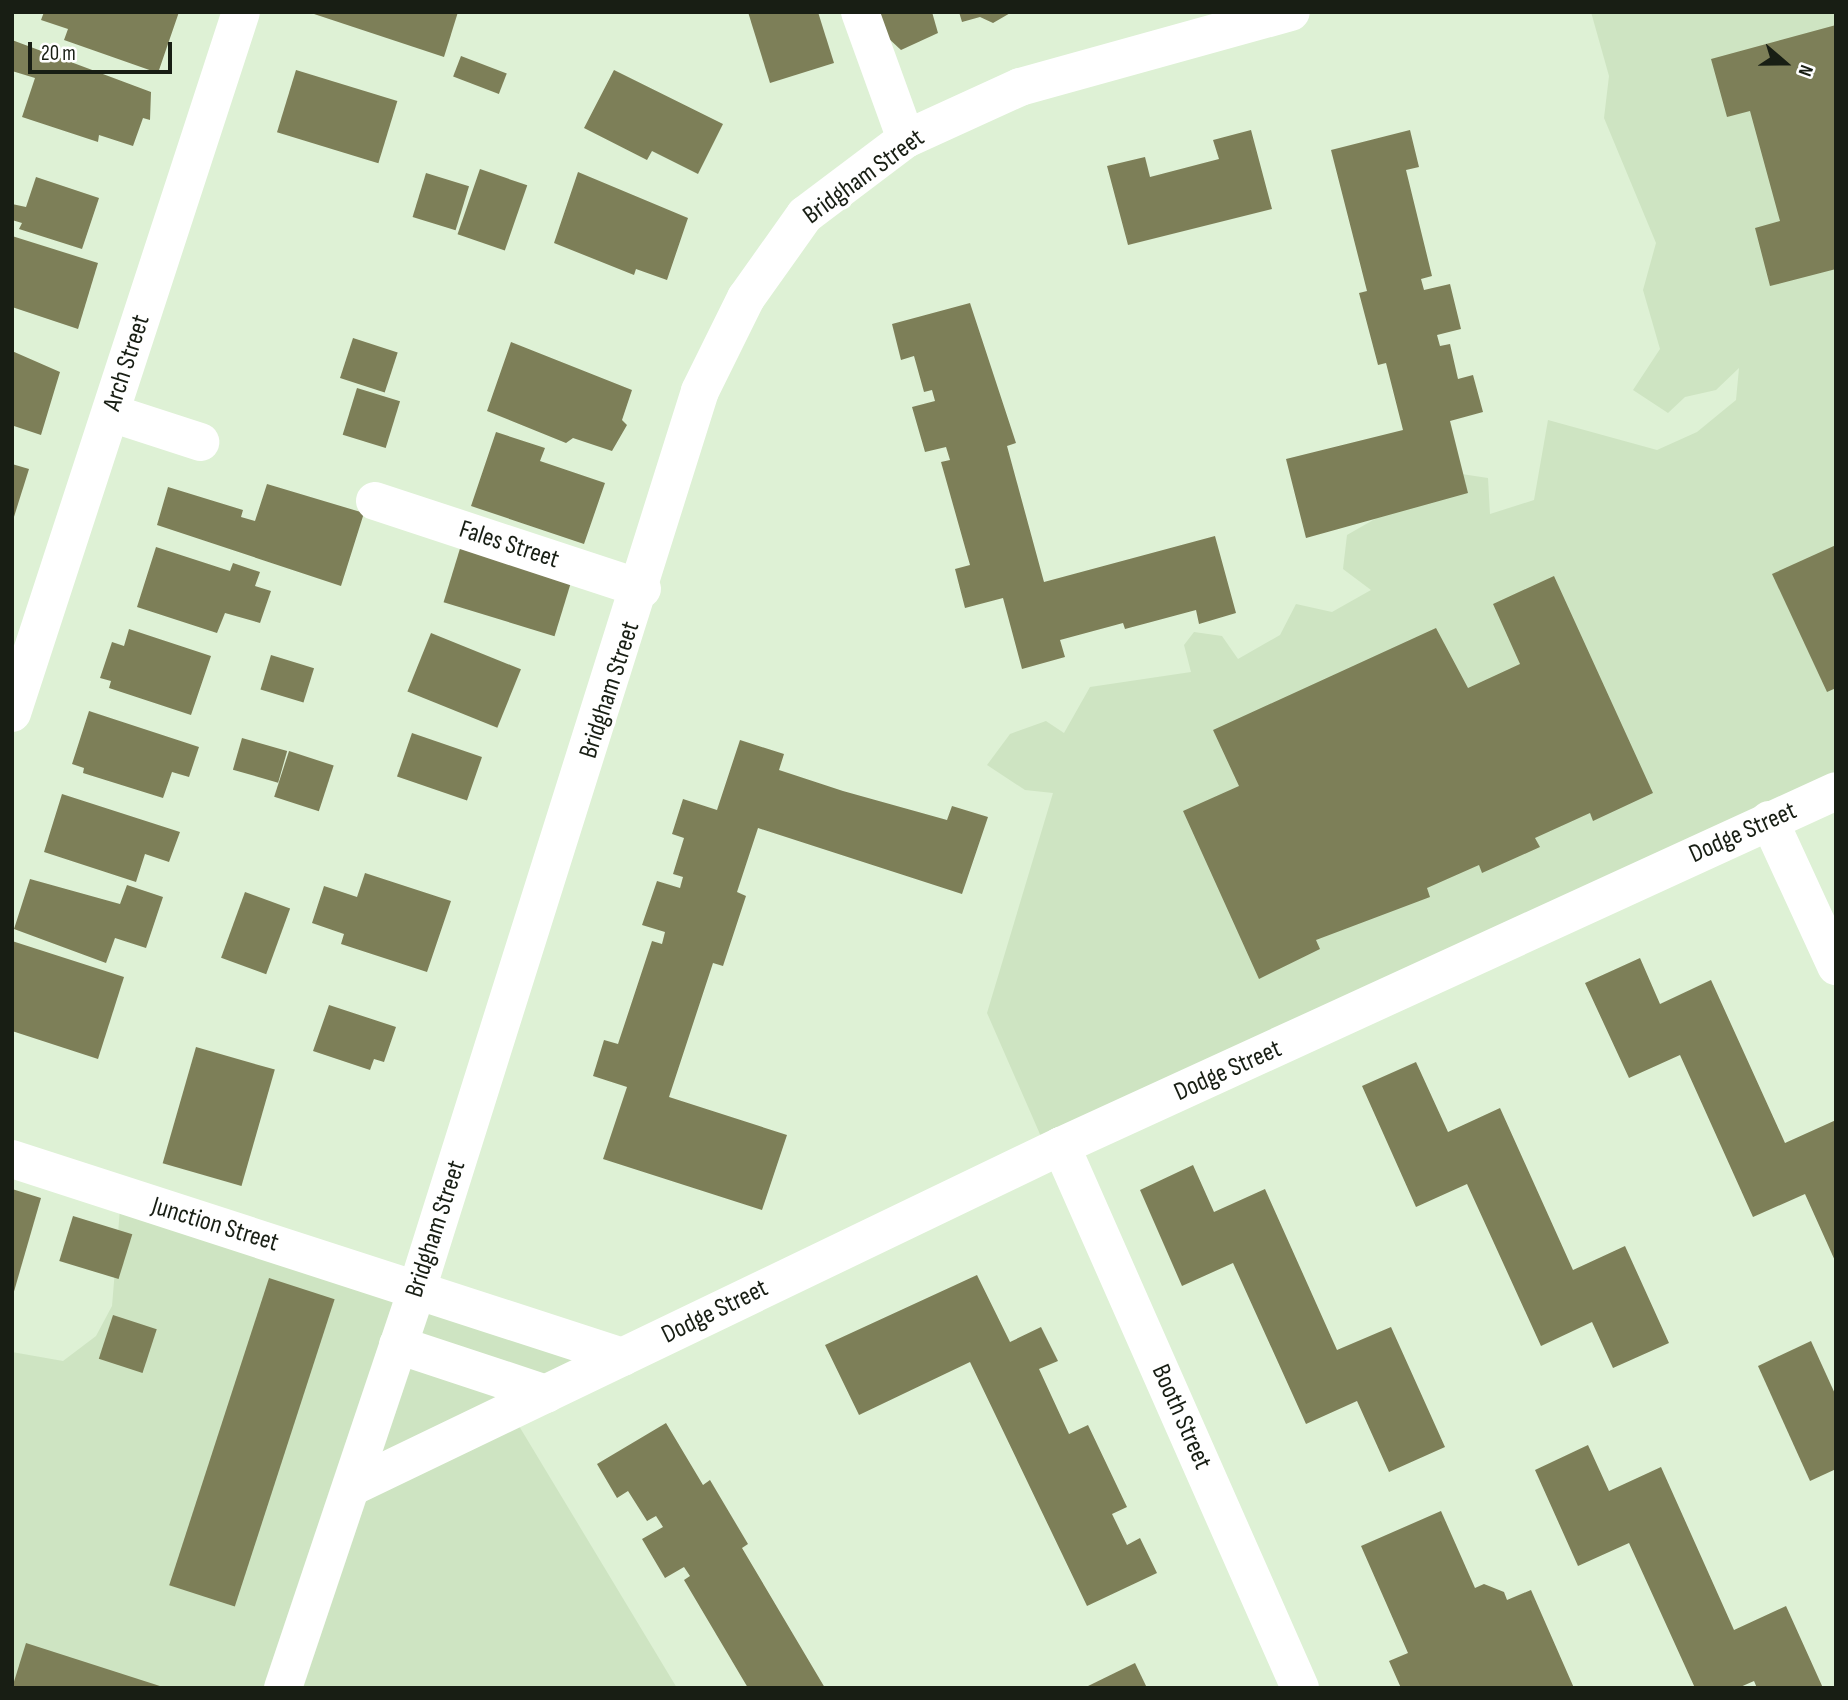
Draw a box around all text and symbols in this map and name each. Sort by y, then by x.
scale bar [32,28,175,72]
north arrow [1750,28,1820,98]
text: 20 m [41,41,76,66]
text: N [1793,62,1818,79]
street label: Bridgham Street [797,123,931,231]
street label: Arch Street [97,311,157,415]
street label: Fales Street [455,514,563,576]
street label: Bridgham Street [573,618,647,762]
street label: Dodge Street [1685,796,1801,870]
street label: Dodge Street [1170,1034,1286,1108]
street label: Bridgham Street [399,1157,473,1301]
street label: Junction Street [148,1191,282,1259]
street label: Dodge Street [657,1273,773,1351]
street label: Booth Street [1144,1360,1218,1474]

